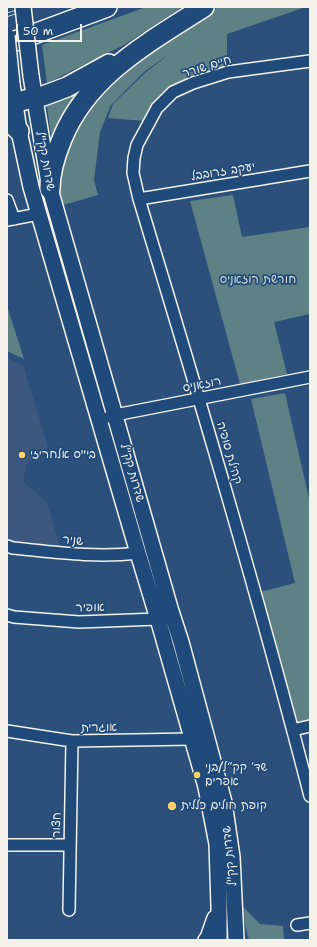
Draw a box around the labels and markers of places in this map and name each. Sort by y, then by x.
place label: בי"ס אלחריזי [30,448,96,462]
marker: בי"ס אלחריזי [17,450,27,460]
place label: שד׳ קק״ל/בני אפרים [205,761,268,789]
marker: שד׳ קק״ל/בני אפרים [192,770,202,780]
place label: קופת חולים כללית [181,799,267,813]
marker: קופת חולים כללית [166,800,178,812]

